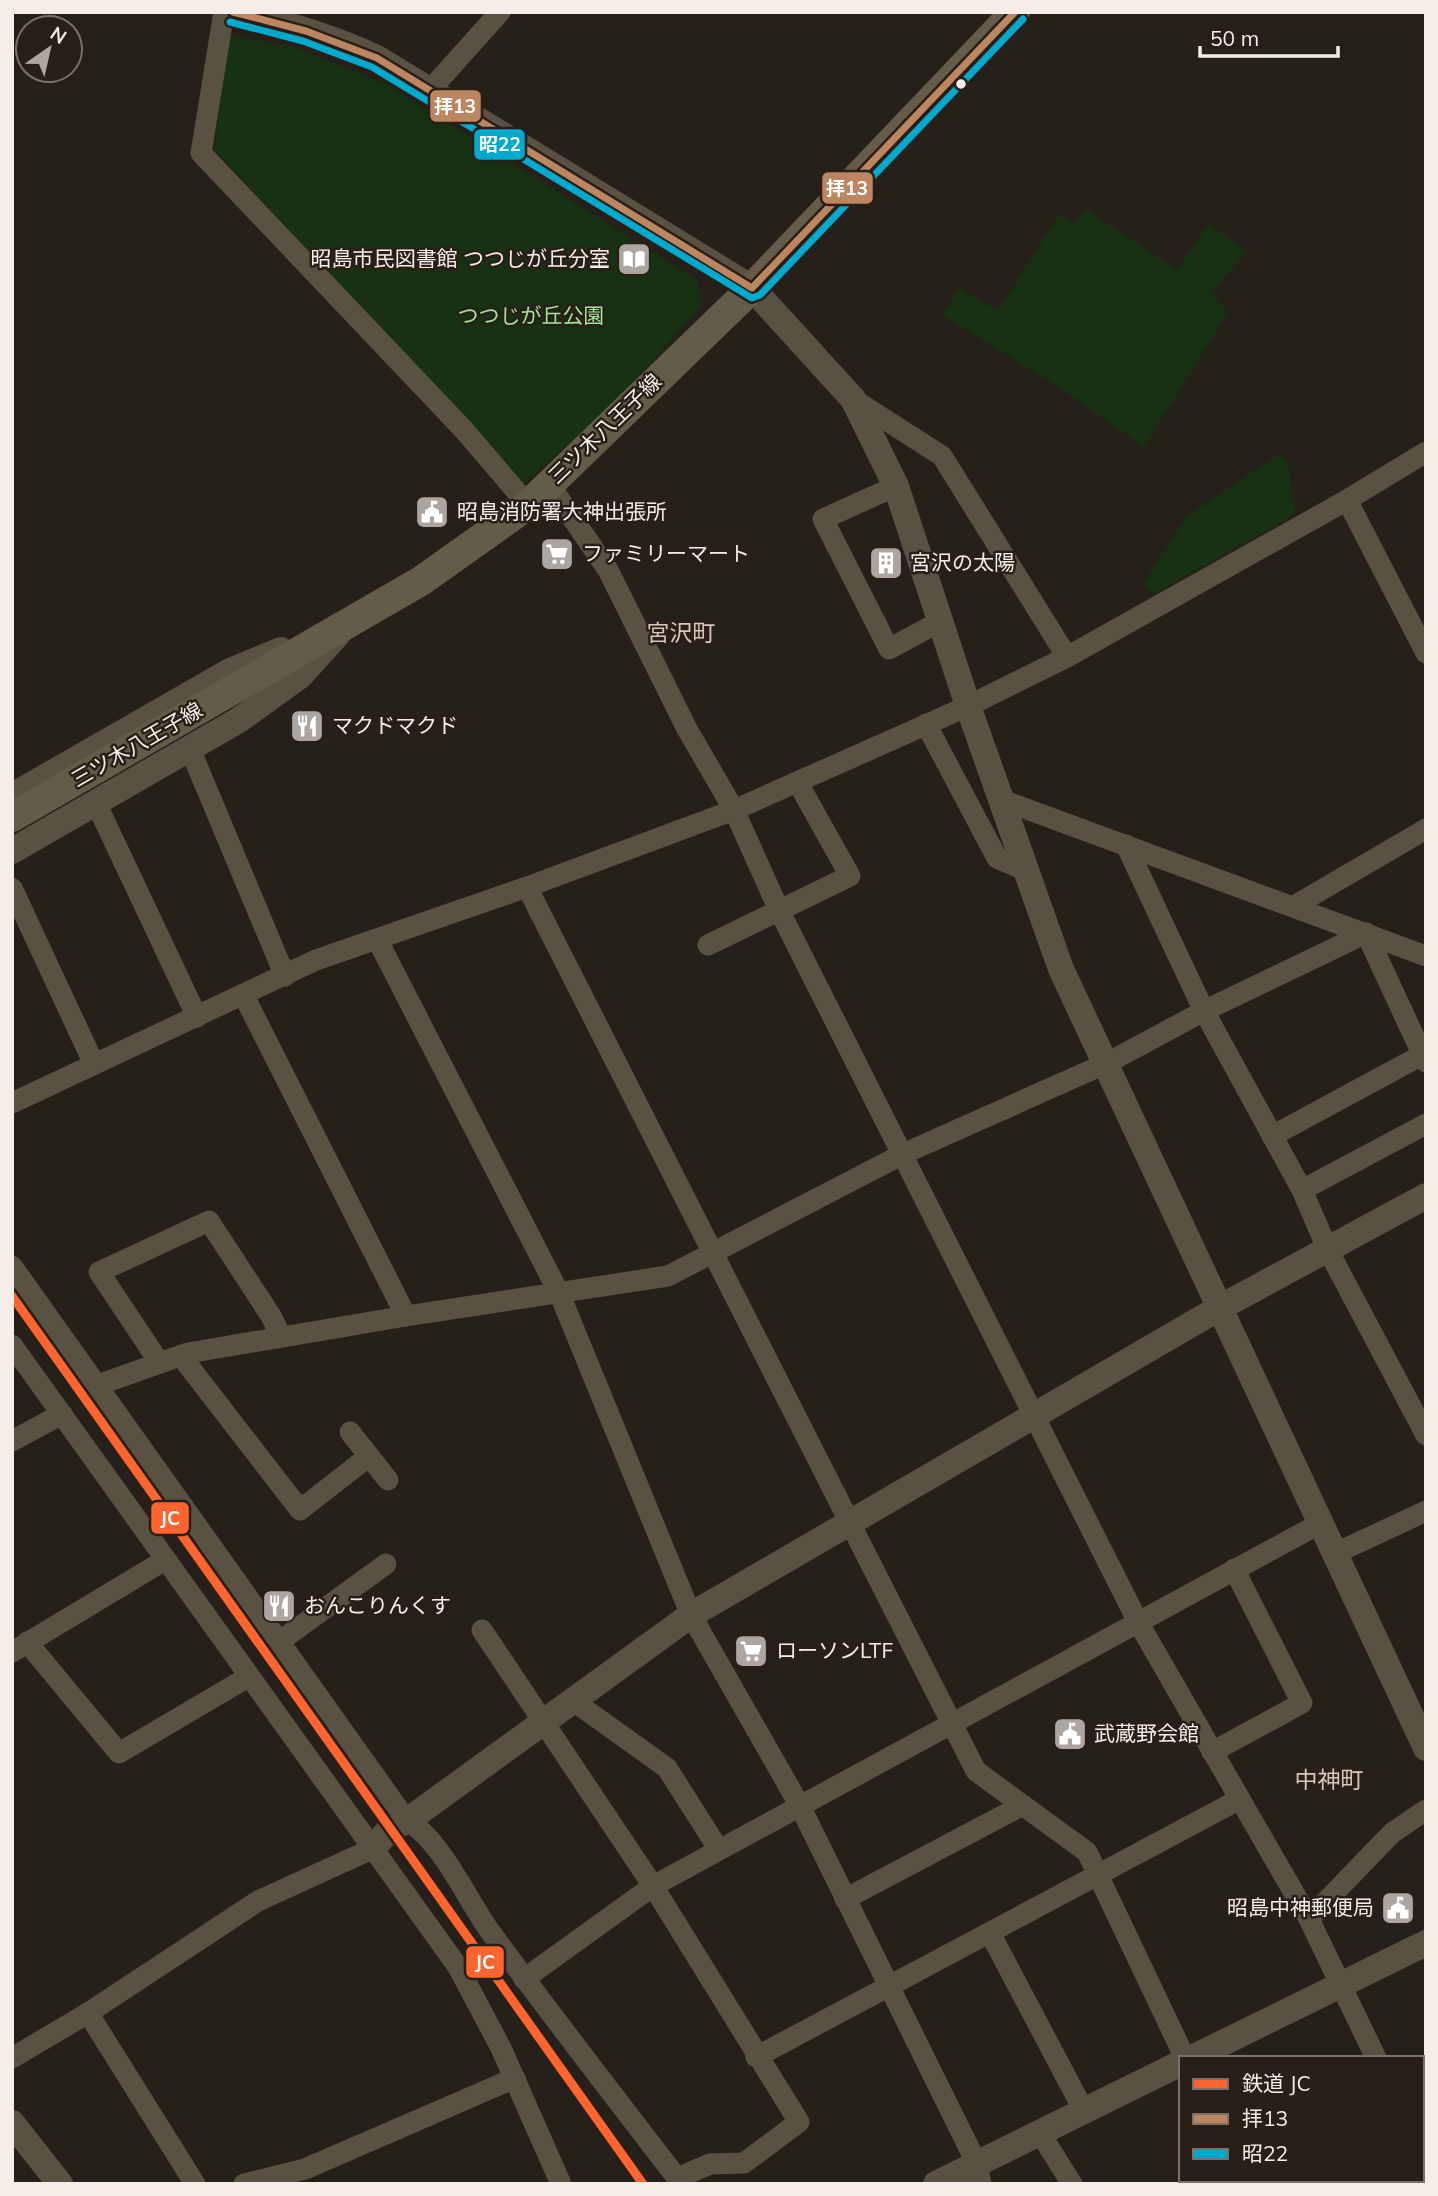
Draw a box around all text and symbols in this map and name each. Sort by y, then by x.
north arrow [14,14,84,84]
scale bar [1200,14,1338,58]
text: N [46,21,71,49]
text: 50 m [1210,25,1259,51]
unlabelled marker [954,77,968,91]
line badge: 拝13 [429,89,482,123]
text: 拝13 [434,94,476,118]
line badge: 昭22 [473,128,526,161]
text: 昭22 [479,132,521,156]
line badge: 拝13 [821,171,874,205]
text: 拝13 [826,176,868,200]
library icon: 昭島市民図書館 つつじが丘分室 [615,240,653,278]
place label: 昭島市民図書館 つつじが丘分室 [311,245,610,271]
park label: つつじが丘公園 [458,302,605,328]
street label: 三ツ木八王子線 [542,368,666,489]
public building icon: 昭島消防署大神出張所 [413,493,451,531]
place label: 昭島消防署大神出張所 [457,498,667,524]
supermarket icon: ファミリーマート [538,535,576,573]
place label: ファミリーマート [582,540,750,566]
building icon: 宮沢の太陽 [867,544,905,582]
place label: 宮沢の太陽 [910,549,1015,575]
district label: 宮沢町 [647,618,716,647]
street label: 三ツ木八王子線 [66,696,207,792]
restaurant icon: マクドマクド [288,707,326,745]
place label: マクドマクド [332,712,458,738]
line badge: JC [150,1501,190,1535]
text: JC [160,1506,180,1530]
restaurant icon: おんこりんくす [260,1587,298,1625]
place label: おんこりんくす [304,1592,451,1618]
supermarket icon: ローソンLTF [732,1632,770,1670]
place label: ローソンLTF [776,1637,893,1663]
public building icon: 武蔵野会館 [1051,1715,1089,1753]
place label: 武蔵野会館 [1094,1720,1199,1746]
district label: 中神町 [1295,1765,1364,1794]
public building icon: 昭島中神郵便局 [1379,1889,1417,1927]
place label: 昭島中神郵便局 [1227,1894,1374,1920]
line badge: JC [465,1945,505,1979]
text: JC [475,1950,495,1974]
legend [1179,2056,1424,2182]
text: 鉄道 JC [1242,2070,1311,2096]
text: 拝13 [1242,2105,1288,2131]
text: 昭22 [1242,2140,1288,2166]

